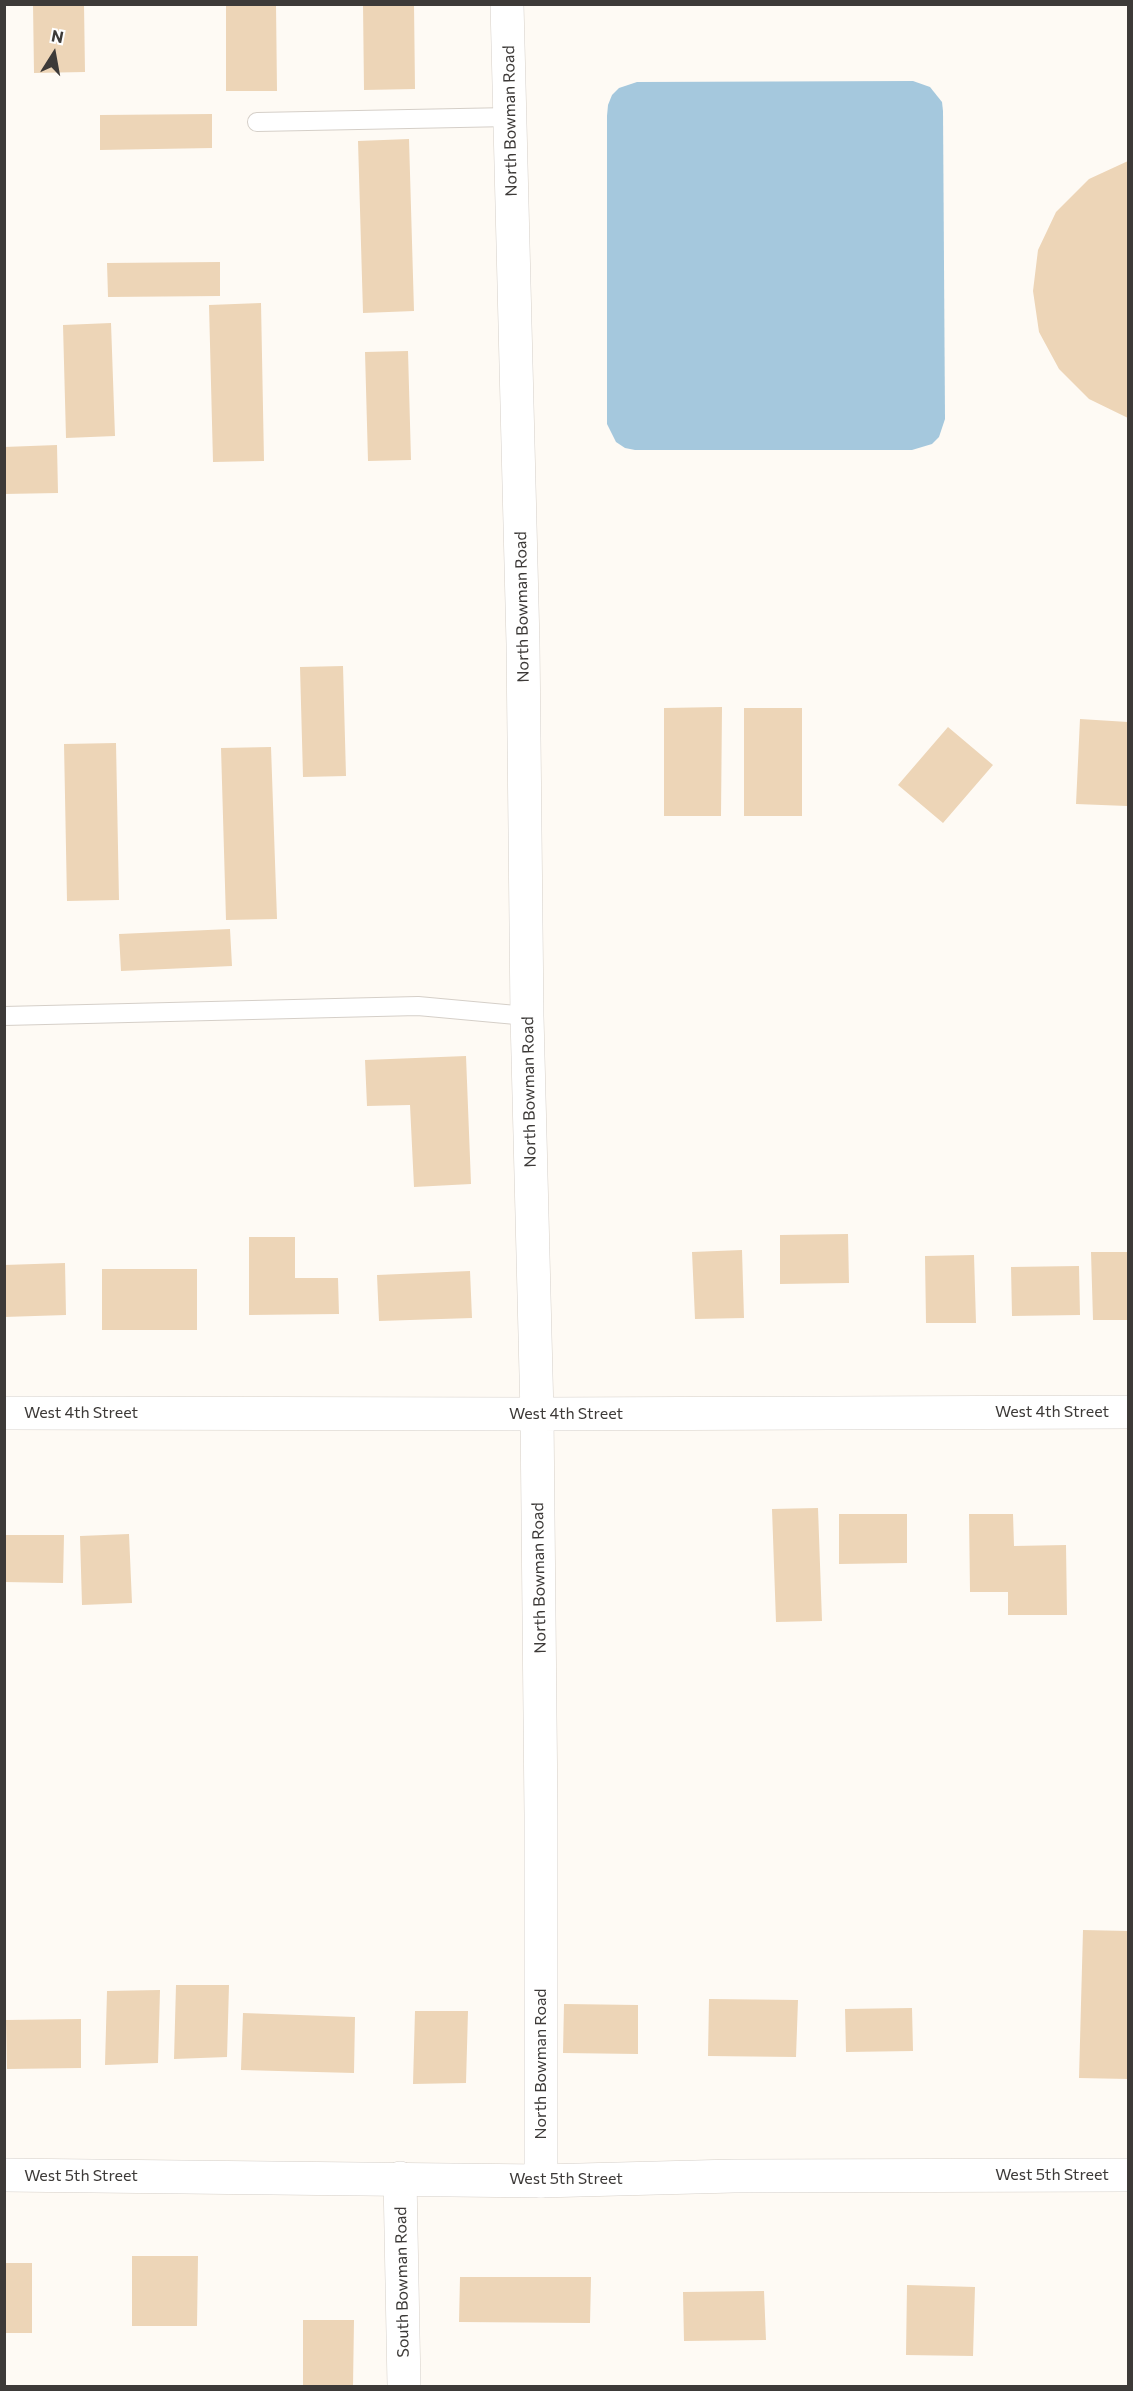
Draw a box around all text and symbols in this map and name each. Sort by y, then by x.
north arrow [24,24,84,84]
text: N [50,25,65,46]
street label: North Bowman Road [499,45,521,197]
street label: North Bowman Road [511,531,533,683]
street label: North Bowman Road [518,1016,540,1168]
street label: West 4th Street [995,1402,1109,1422]
street label: West 4th Street [24,1403,138,1423]
street label: West 4th Street [509,1404,623,1424]
street label: North Bowman Road [528,1502,550,1654]
street label: North Bowman Road [531,1988,551,2140]
street label: West 5th Street [995,2165,1109,2185]
street label: West 5th Street [24,2166,138,2186]
street label: West 5th Street [509,2169,623,2189]
street label: South Bowman Road [391,2206,413,2358]

